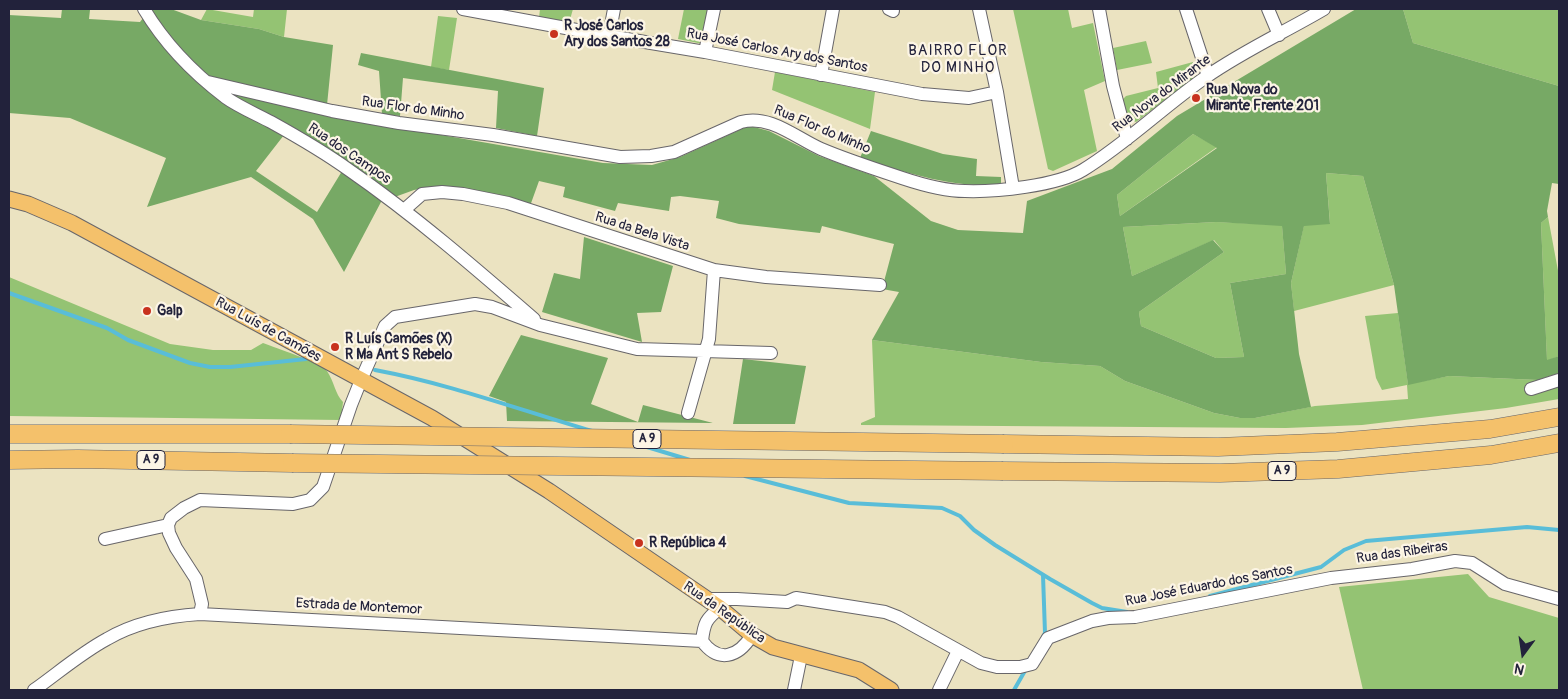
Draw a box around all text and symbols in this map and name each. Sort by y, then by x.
place label: R José Carlos Ary dos Santos 28 [564,18,670,50]
street label: Rua José Carlos Ary dos Santos [685,25,869,77]
marker: R José Carlos Ary dos Santos 28 [548,28,560,40]
district label: BAIRRO FLOR DO MINHO [907,42,1009,77]
street label: Rua Nova do Mirante [1110,52,1214,136]
place label: Rua Nova do Mirante Frente 201 [1206,82,1319,114]
marker: Rua Nova do Mirante Frente 201 [1190,92,1202,104]
street label: Rua Flor do Minho [361,93,465,125]
street label: Rua Flor do Minho [771,102,873,158]
street label: Rua dos Campos [304,120,394,188]
street label: Rua da Bela Vista [593,209,691,255]
street label: Rua Luís de Camões [212,294,324,366]
place label: Galp [157,303,183,319]
marker: Galp [141,305,153,317]
place label: R Luís Camões (X) R Mª Ant S Rebelo [345,331,453,364]
marker: R Luís Camões (X) R Mª Ant S Rebelo [329,341,341,353]
road number: A 9 [633,429,661,448]
road number: A 9 [137,450,165,470]
road number: A 9 [1268,462,1296,481]
place label: R República 4 [649,535,726,551]
marker: R República 4 [633,537,645,549]
street label: Rua das Ribeiras [1355,538,1449,568]
street label: Rua José Eduardo dos Santos [1124,562,1294,610]
street label: Rua da República [680,579,768,647]
street label: Estrada de Montemor [295,595,423,619]
north arrow [1498,629,1548,679]
text: N [1513,660,1526,678]

